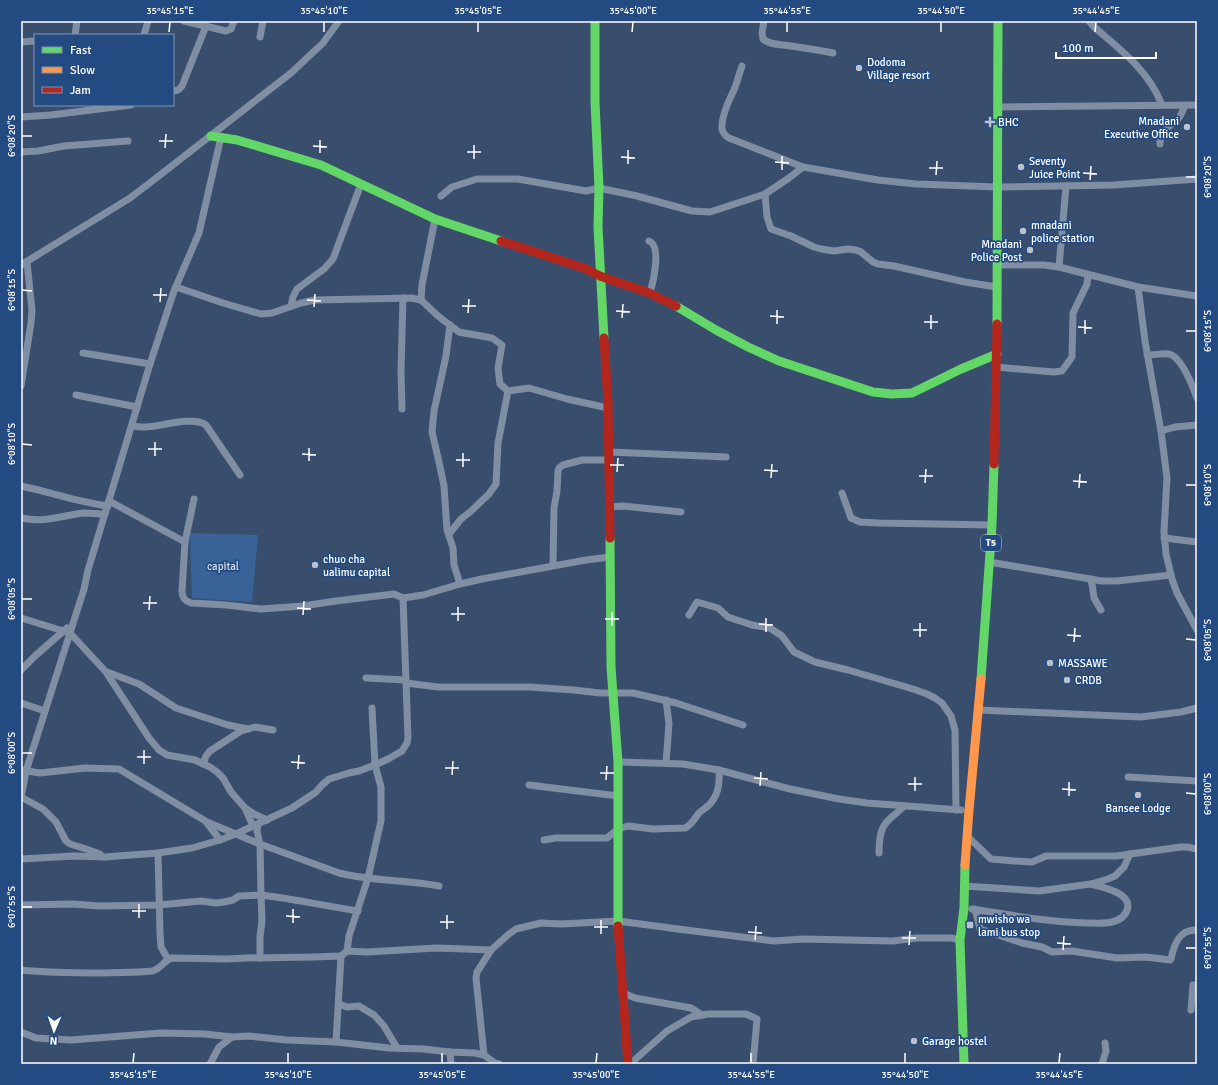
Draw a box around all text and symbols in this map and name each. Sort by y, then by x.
text: 35°45'15"E [146,5,194,17]
text: 35°45'10"E [300,5,348,17]
text: 35°45'05"E [454,5,502,17]
text: 35°45'00"E [609,5,657,17]
text: 35°44'55"E [763,5,811,17]
text: 35°44'50"E [917,5,965,17]
text: 35°44'45"E [1072,5,1120,17]
legend [34,34,174,106]
scale bar [1056,34,1156,60]
text: 100 m [1062,41,1094,56]
text: Fast [70,43,91,58]
place label: Dodoma Village resort [867,56,930,82]
text: Slow [70,63,95,78]
marker: Dodoma Village resort [854,63,864,73]
text: Jam [70,83,91,98]
text: 6°08'20"S [6,114,18,157]
place label: Mnadani Executive Office [1104,115,1179,141]
place label: BHC [998,116,1019,129]
marker: BHC [985,117,995,127]
marker: Mnadani Executive Office [1182,122,1192,132]
place label: Seventy Juice Point [1029,155,1081,181]
text: 6°08'20"S [1202,155,1214,198]
marker: Seventy Juice Point [1016,162,1026,172]
place label: mnadani police station [1031,219,1095,245]
marker: mnadani police station [1018,226,1028,236]
place label: Mnadani Police Post [971,238,1022,264]
marker: Mnadani Police Post [1025,245,1035,255]
text: 6°08'15"S [6,268,18,311]
text: 6°08'15"S [1202,309,1214,352]
text: 6°08'10"S [6,422,18,465]
text: 6°08'10"S [1202,463,1214,506]
road number: T5 [981,535,1001,551]
place label: chuo cha ualimu capital [323,553,390,579]
park label: capital [207,560,239,573]
marker: chuo cha ualimu capital [310,560,320,570]
text: 6°08'05"S [6,577,18,620]
text: 6°08'05"S [1202,618,1214,661]
place label: MASSAWE [1058,657,1108,670]
marker: MASSAWE [1045,658,1055,668]
place label: CRDB [1075,674,1102,687]
marker: CRDB [1062,675,1072,685]
text: 6°08'00"S [6,731,18,774]
text: 6°08'00"S [1202,772,1214,815]
marker: Bansee Lodge [1133,790,1143,800]
place label: Bansee Lodge [1106,802,1170,815]
text: 6°07'55"S [6,885,18,928]
place label: mwisho wa lami bus stop [978,913,1040,939]
marker: mwisho wa lami bus stop [965,920,975,930]
text: 6°07'55"S [1202,926,1214,969]
north arrow [34,1011,74,1051]
text: N [50,1034,58,1047]
place label: Garage hostel [922,1035,987,1048]
marker: Garage hostel [909,1036,919,1046]
text: 35°45'15"E [109,1069,157,1081]
text: 35°45'10"E [264,1069,312,1081]
text: 35°45'05"E [418,1069,466,1081]
text: 35°45'00"E [572,1069,620,1081]
text: 35°44'55"E [727,1069,775,1081]
text: 35°44'50"E [881,1069,929,1081]
text: 35°44'45"E [1035,1069,1083,1081]

